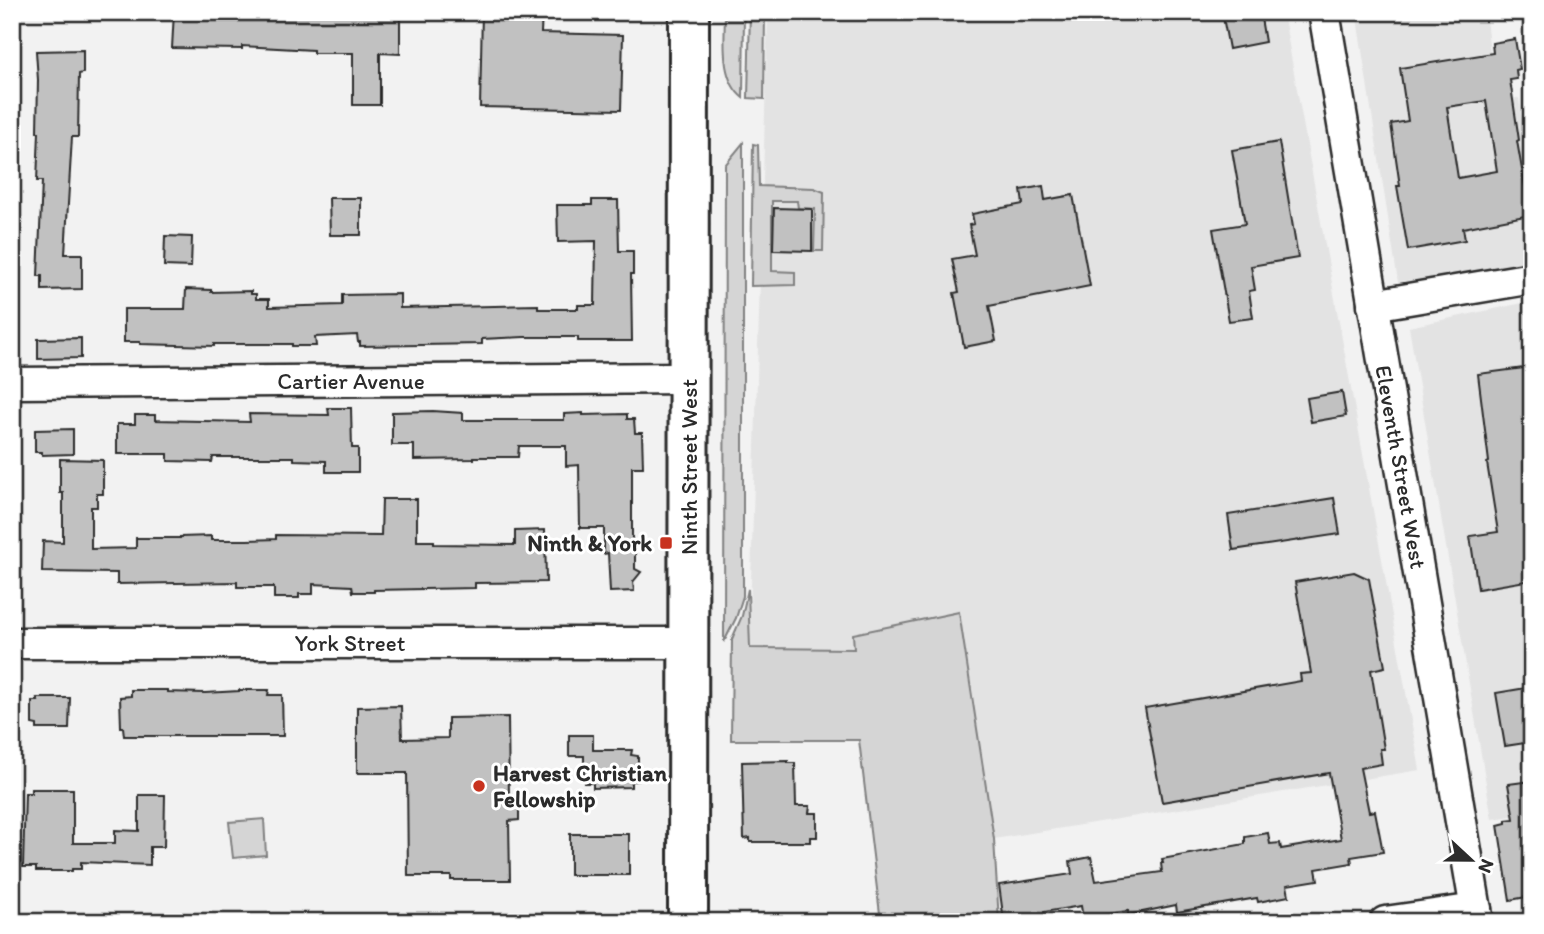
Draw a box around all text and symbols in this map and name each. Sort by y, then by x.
street label: Eleventh Street West [1369,363,1433,571]
street label: Cartier Avenue [277,367,425,395]
street label: Ninth Street West [675,379,703,555]
place label: Ninth & York [527,529,652,557]
marker: Ninth & York [658,535,674,551]
street label: York Street [295,629,406,657]
place label: Harvest Christian Fellowship [493,759,668,813]
marker: Harvest Christian Fellowship [471,778,487,794]
north arrow [1436,825,1506,895]
text: N [1473,856,1499,876]

